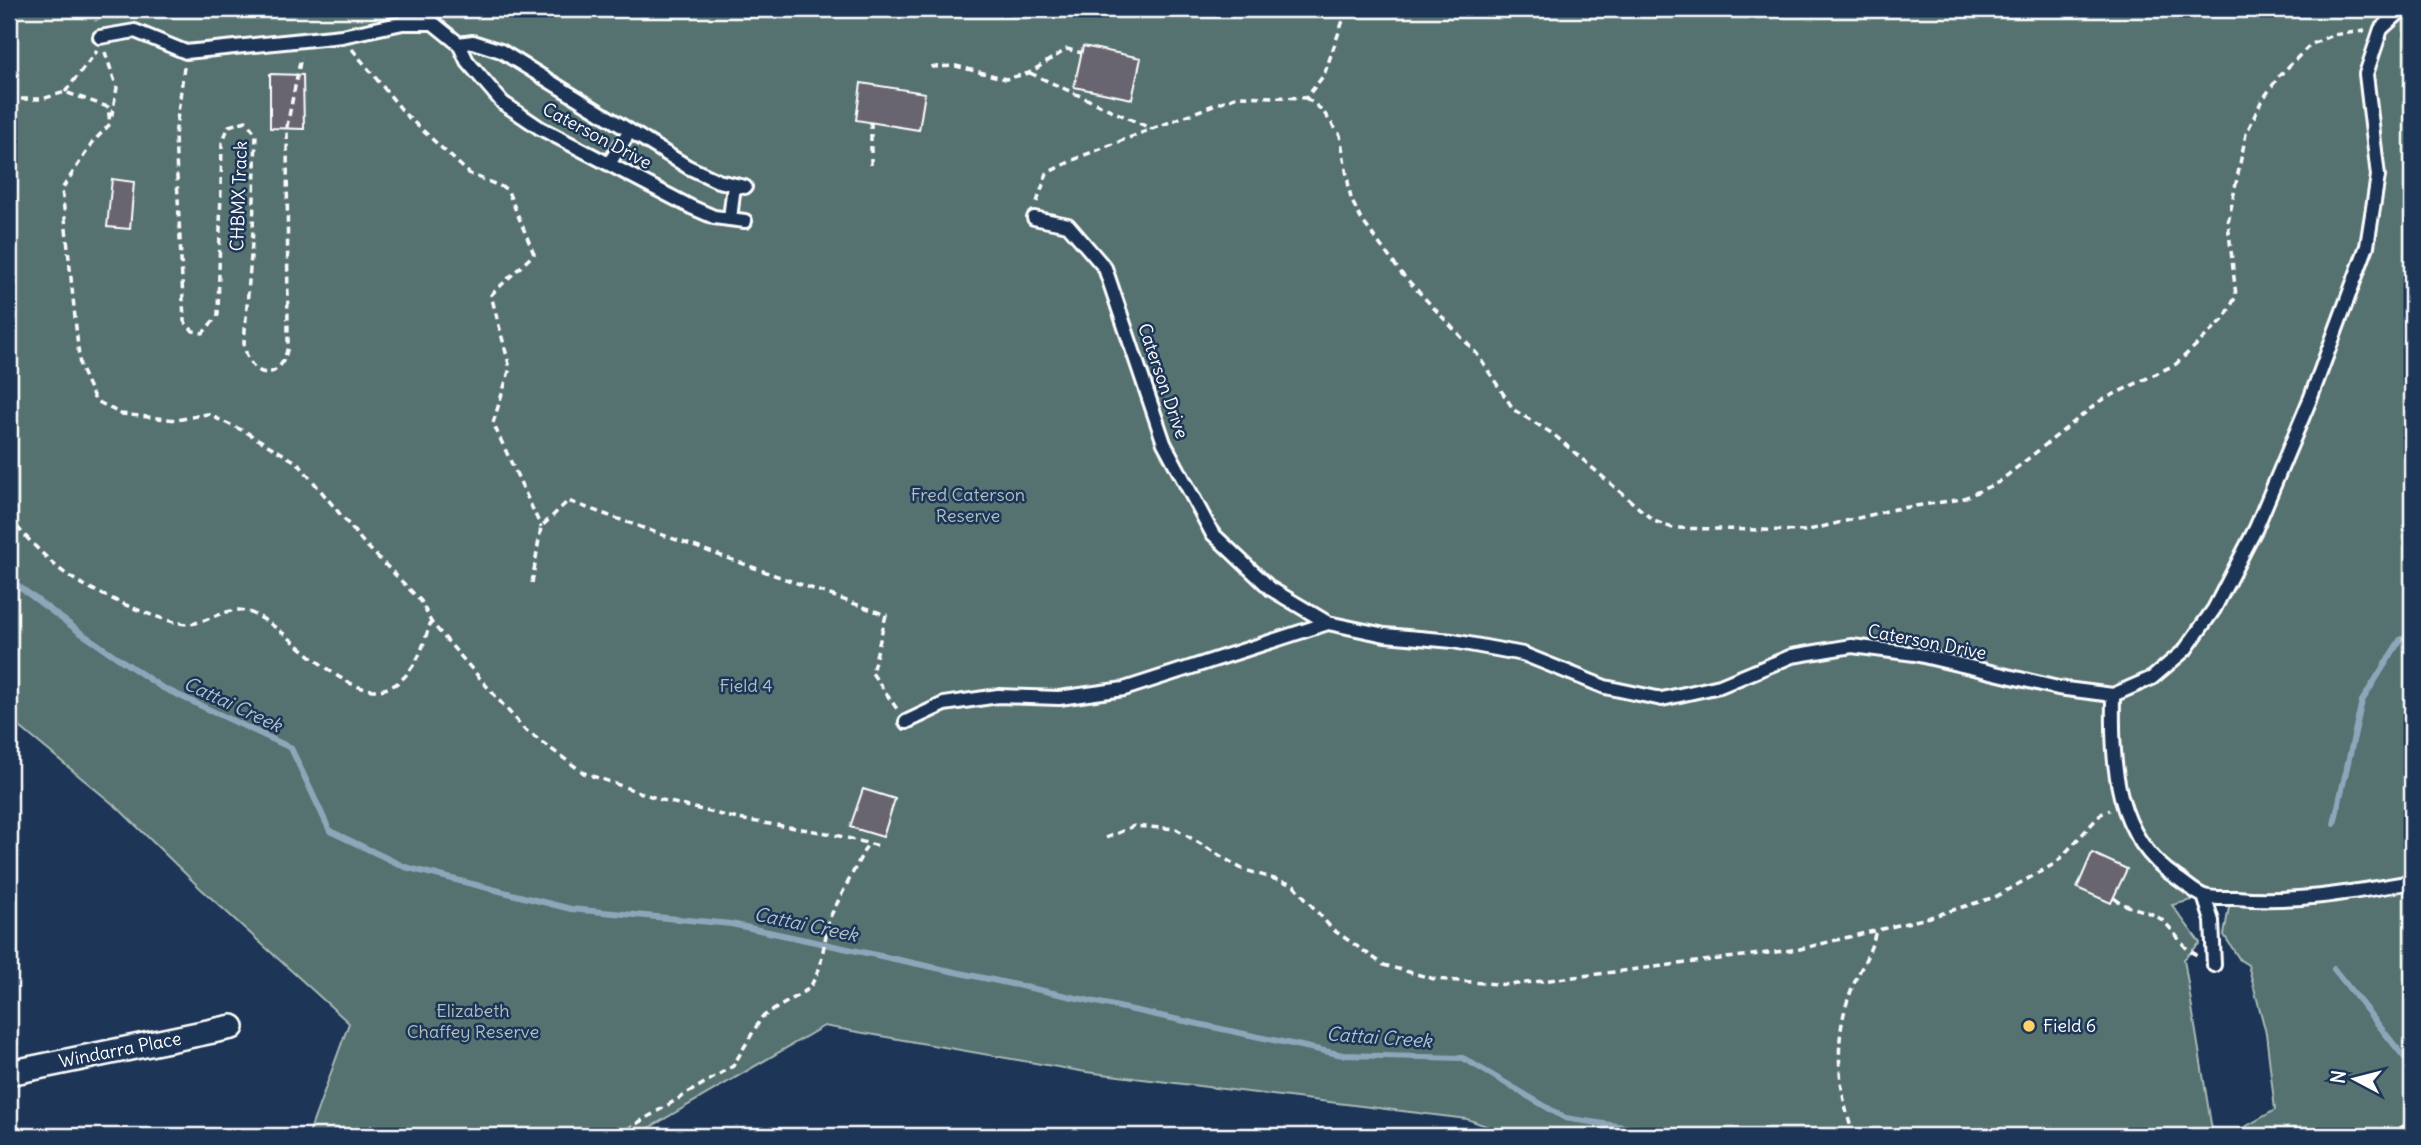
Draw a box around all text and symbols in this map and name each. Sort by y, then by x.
street label: Caterson Drive [539,97,656,174]
street label: CHBMX Track [225,140,252,252]
street label: Caterson Drive [1133,320,1194,442]
park label: Fred Caterson Reserve [911,483,1025,527]
street label: Caterson Drive [1866,619,1988,664]
water label: Cattai Creek [180,671,287,738]
park label: Field 4 [719,674,773,697]
water label: Cattai Creek [752,901,861,947]
park label: Elizabeth Chaffey Reserve [407,999,539,1043]
place label: Field 6 [2043,1014,2096,1037]
marker: Field 6 [2021,1018,2037,1034]
water label: Cattai Creek [1326,1021,1434,1053]
street label: Windarra Place [57,1026,183,1073]
north arrow [2320,1044,2390,1114]
text: N [2325,1069,2351,1085]

